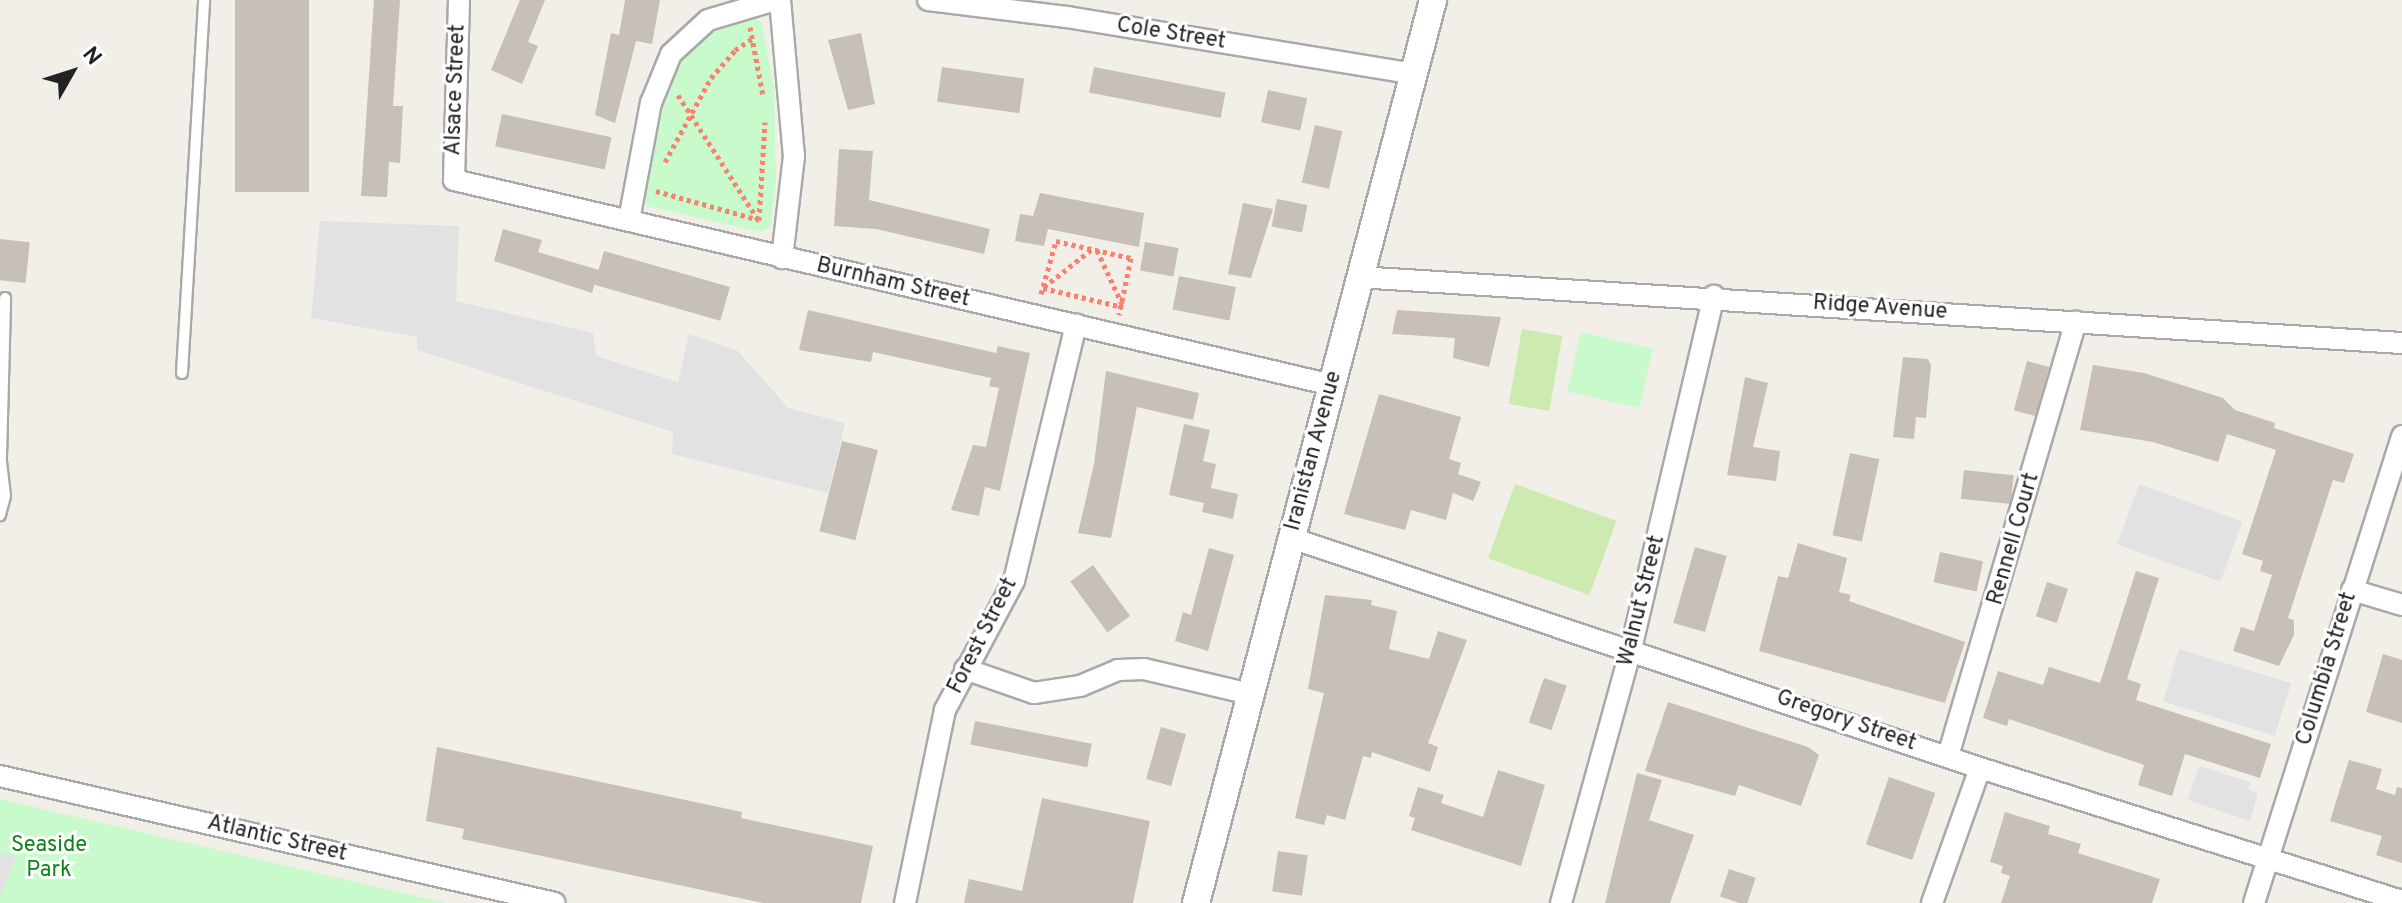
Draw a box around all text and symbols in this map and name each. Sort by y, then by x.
street label: Cole Street [1115,12,1227,56]
street label: Alsace Street [441,24,471,156]
north arrow [32,32,112,112]
text: N [76,42,106,71]
street label: Burnham Street [814,253,972,313]
street label: Ridge Avenue [1812,290,1948,326]
street label: Iranistan Avenue [1280,368,1348,534]
street label: Rennell Court [1983,470,2045,608]
street label: Walnut Street [1613,533,1671,669]
street label: Forest Street [943,574,1023,698]
street label: Columbia Street [2291,589,2363,749]
street label: Gregory Street [1773,685,1919,757]
street label: Atlantic Street [205,810,349,868]
park label: Seaside Park [11,832,87,884]

